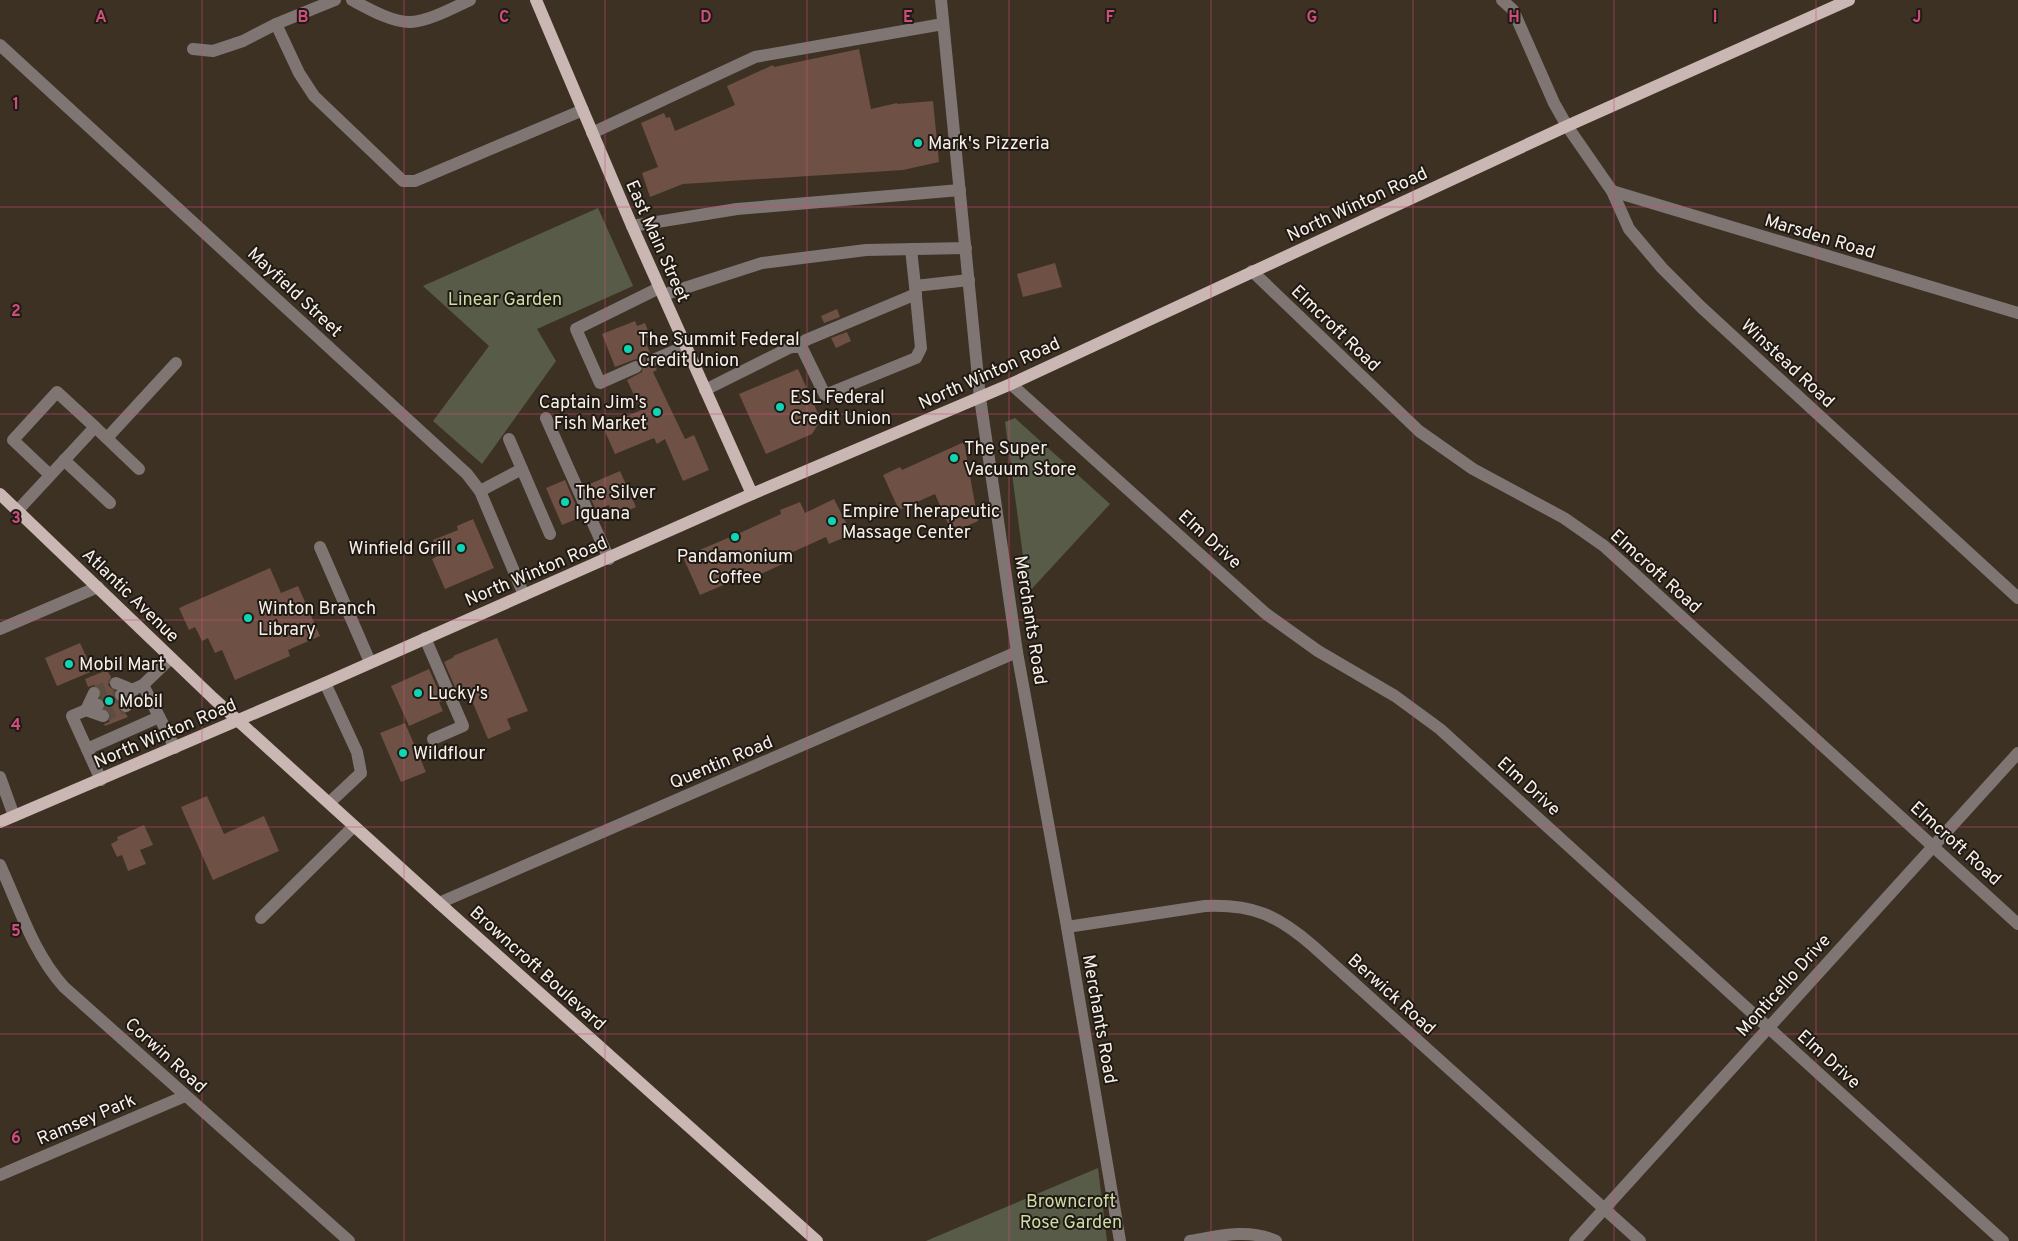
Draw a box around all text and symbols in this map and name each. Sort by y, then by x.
text: A [95,8,107,28]
text: B [297,8,309,28]
text: C [499,8,509,28]
text: D [700,8,712,28]
text: E [903,8,913,28]
text: F [1105,8,1115,28]
text: G [1307,8,1317,28]
text: H [1508,8,1520,28]
text: I [1713,8,1717,28]
text: J [1913,8,1921,28]
text: 1 [13,95,19,115]
place label: Mark's Pizzeria [928,133,1049,156]
marker: Mark's Pizzeria [912,137,924,149]
street label: North Winton Road [1284,163,1432,248]
street label: East Main Street [619,177,694,306]
street label: Marsden Road [1761,210,1878,265]
street label: Mayfield Street [242,243,346,343]
street label: Elmcroft Road [1285,281,1384,377]
park label: Linear Garden [448,289,562,312]
text: 2 [11,302,21,322]
street label: Winstead Road [1735,315,1839,413]
place label: The Summit Federal Credit Union [638,329,800,373]
street label: North Winton Road [915,333,1064,416]
marker: The Summit Federal Credit Union [622,343,634,355]
place label: ESL Federal Credit Union [790,387,891,431]
place label: Captain Jim's Fish Market [539,392,647,436]
marker: ESL Federal Credit Union [774,401,786,413]
marker: Captain Jim's Fish Market [651,406,663,418]
place label: The Super Vacuum Store [964,438,1076,482]
marker: The Super Vacuum Store [948,452,960,464]
place label: The Silver Iguana [575,482,656,526]
marker: The Silver Iguana [559,496,571,508]
place label: Empire Therapeutic Massage Center [842,501,1000,545]
street label: Elm Drive [1172,506,1246,575]
text: 3 [11,509,21,529]
marker: Empire Therapeutic Massage Center [826,515,838,527]
street label: Elmcroft Road [1604,525,1706,619]
marker: Pandamonium Coffee [729,531,741,543]
street label: North Winton Road [462,532,611,613]
place label: Winfield Grill [349,538,451,561]
marker: Winfield Grill [455,542,467,554]
street label: Atlantic Avenue [76,544,183,648]
place label: Pandamonium Coffee [677,546,793,590]
street label: Merchants Road [1008,554,1051,687]
place label: Winton Branch Library [258,598,376,642]
marker: Winton Branch Library [242,612,254,624]
place label: Mobil Mart [79,654,165,677]
marker: Mobil Mart [63,658,75,670]
place label: Lucky's [428,683,488,706]
marker: Lucky's [412,687,424,699]
place label: Mobil [119,691,163,714]
street label: North Winton Road [91,694,240,775]
marker: Mobil [103,695,115,707]
text: 4 [11,716,21,736]
street label: Quentin Road [666,731,777,795]
place label: Wildflour [413,743,486,766]
marker: Wildflour [397,747,409,759]
street label: Elm Drive [1491,753,1565,822]
street label: Elmcroft Road [1904,797,2006,891]
street label: Browncroft Boulevard [464,902,610,1036]
text: 5 [11,922,21,942]
street label: Monticello Drive [1732,930,1836,1042]
street label: Berwick Road [1342,950,1440,1041]
street label: Merchants Road [1076,953,1121,1086]
street label: Corwin Road [119,1013,211,1099]
street label: Elm Drive [1791,1026,1865,1095]
street label: Ramsey Park [34,1089,140,1152]
text: 6 [11,1129,21,1149]
park label: Browncroft Rose Garden [1020,1191,1122,1235]

